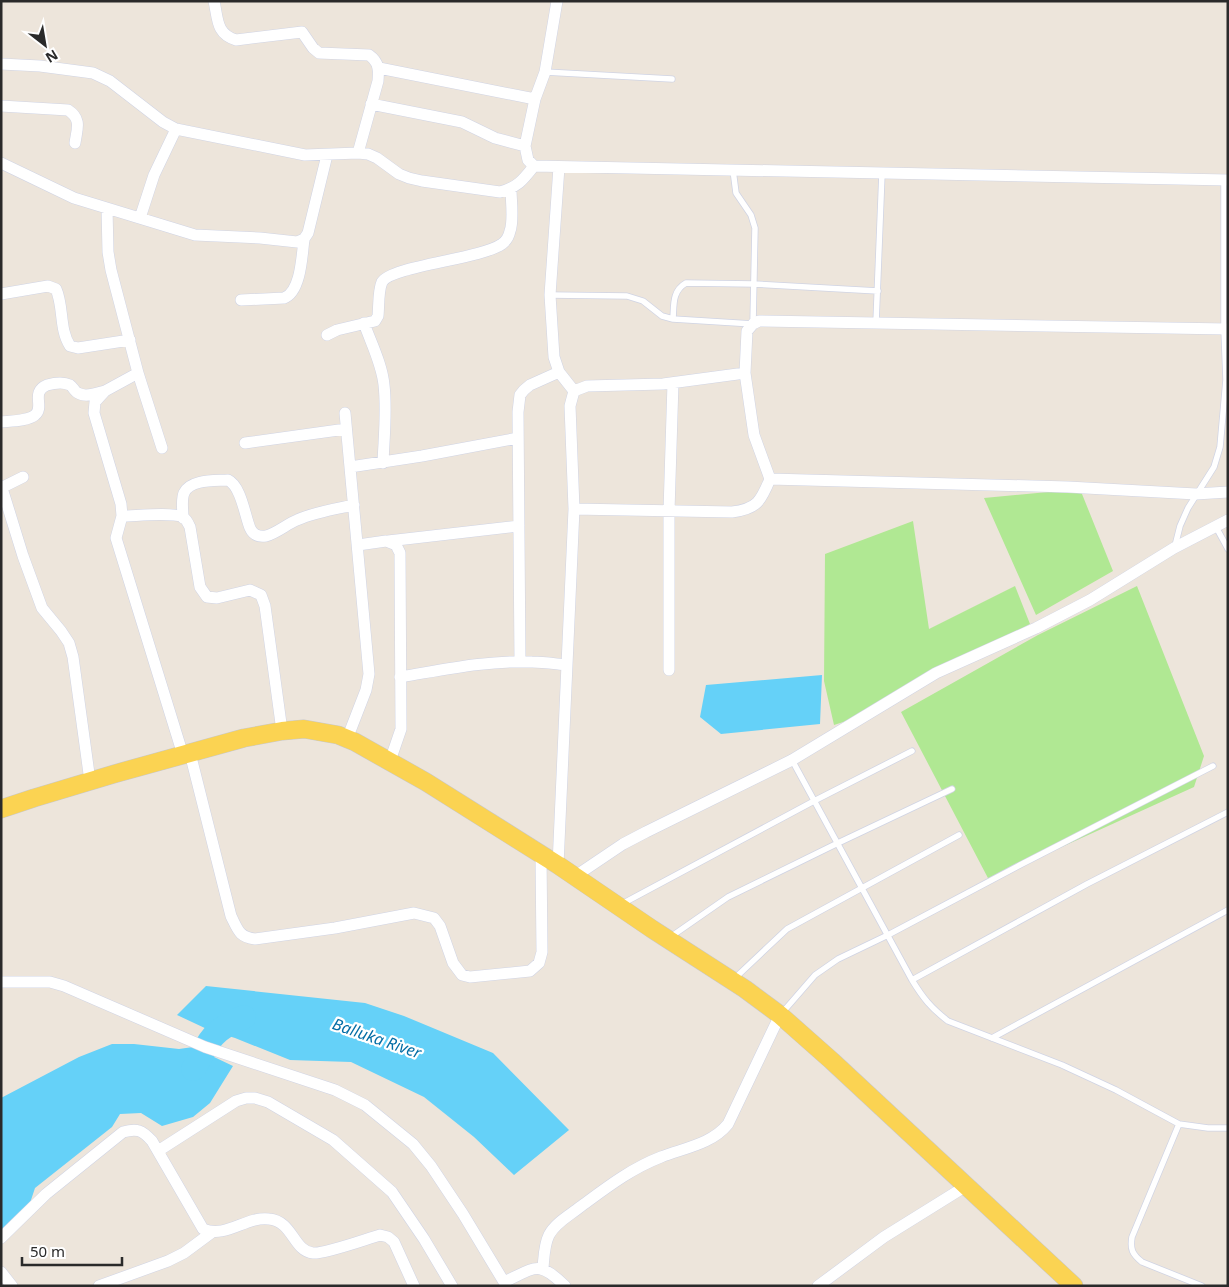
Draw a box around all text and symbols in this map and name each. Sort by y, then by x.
north arrow [20,20,70,70]
text: N [42,45,62,68]
water label: Balluka River [330,1013,425,1064]
scale bar [22,1234,122,1266]
text: 50 m [30,1241,65,1261]

